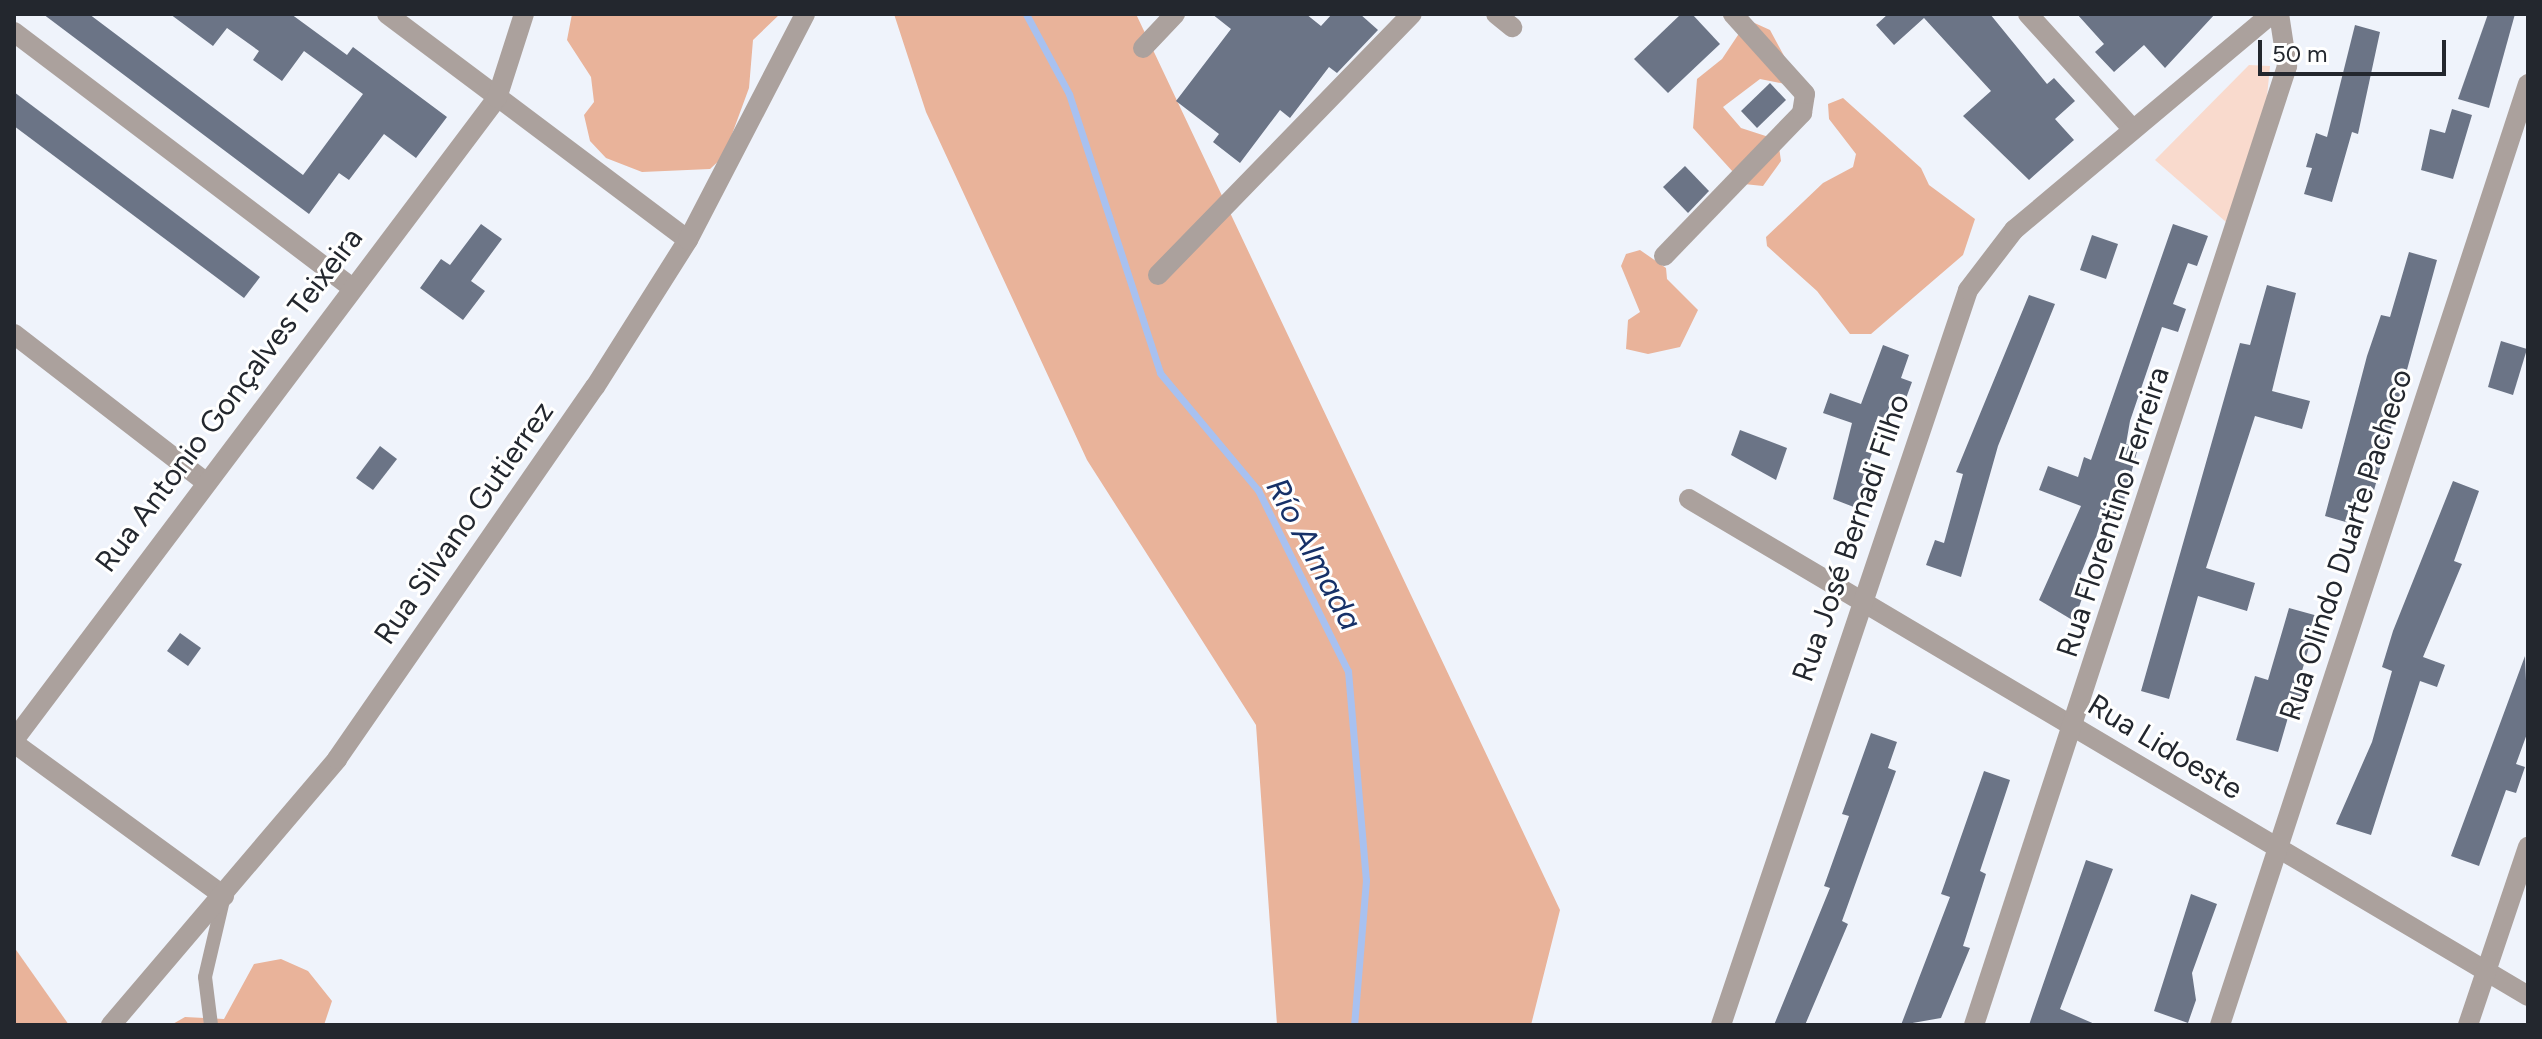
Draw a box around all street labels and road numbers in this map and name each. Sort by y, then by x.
street label: Rua Antonio Gonçalves Teixeira [88,221,370,579]
street label: Rua Florentino Ferreira [2049,362,2177,662]
street label: Rua Olindo Duarte Pacheco [2272,365,2420,725]
street label: Rua José Bernadi Filho [1785,390,1917,686]
street label: Rua Silvano Gutierrez [367,395,561,651]
street label: Rua Lidoeste [2081,687,2249,807]

